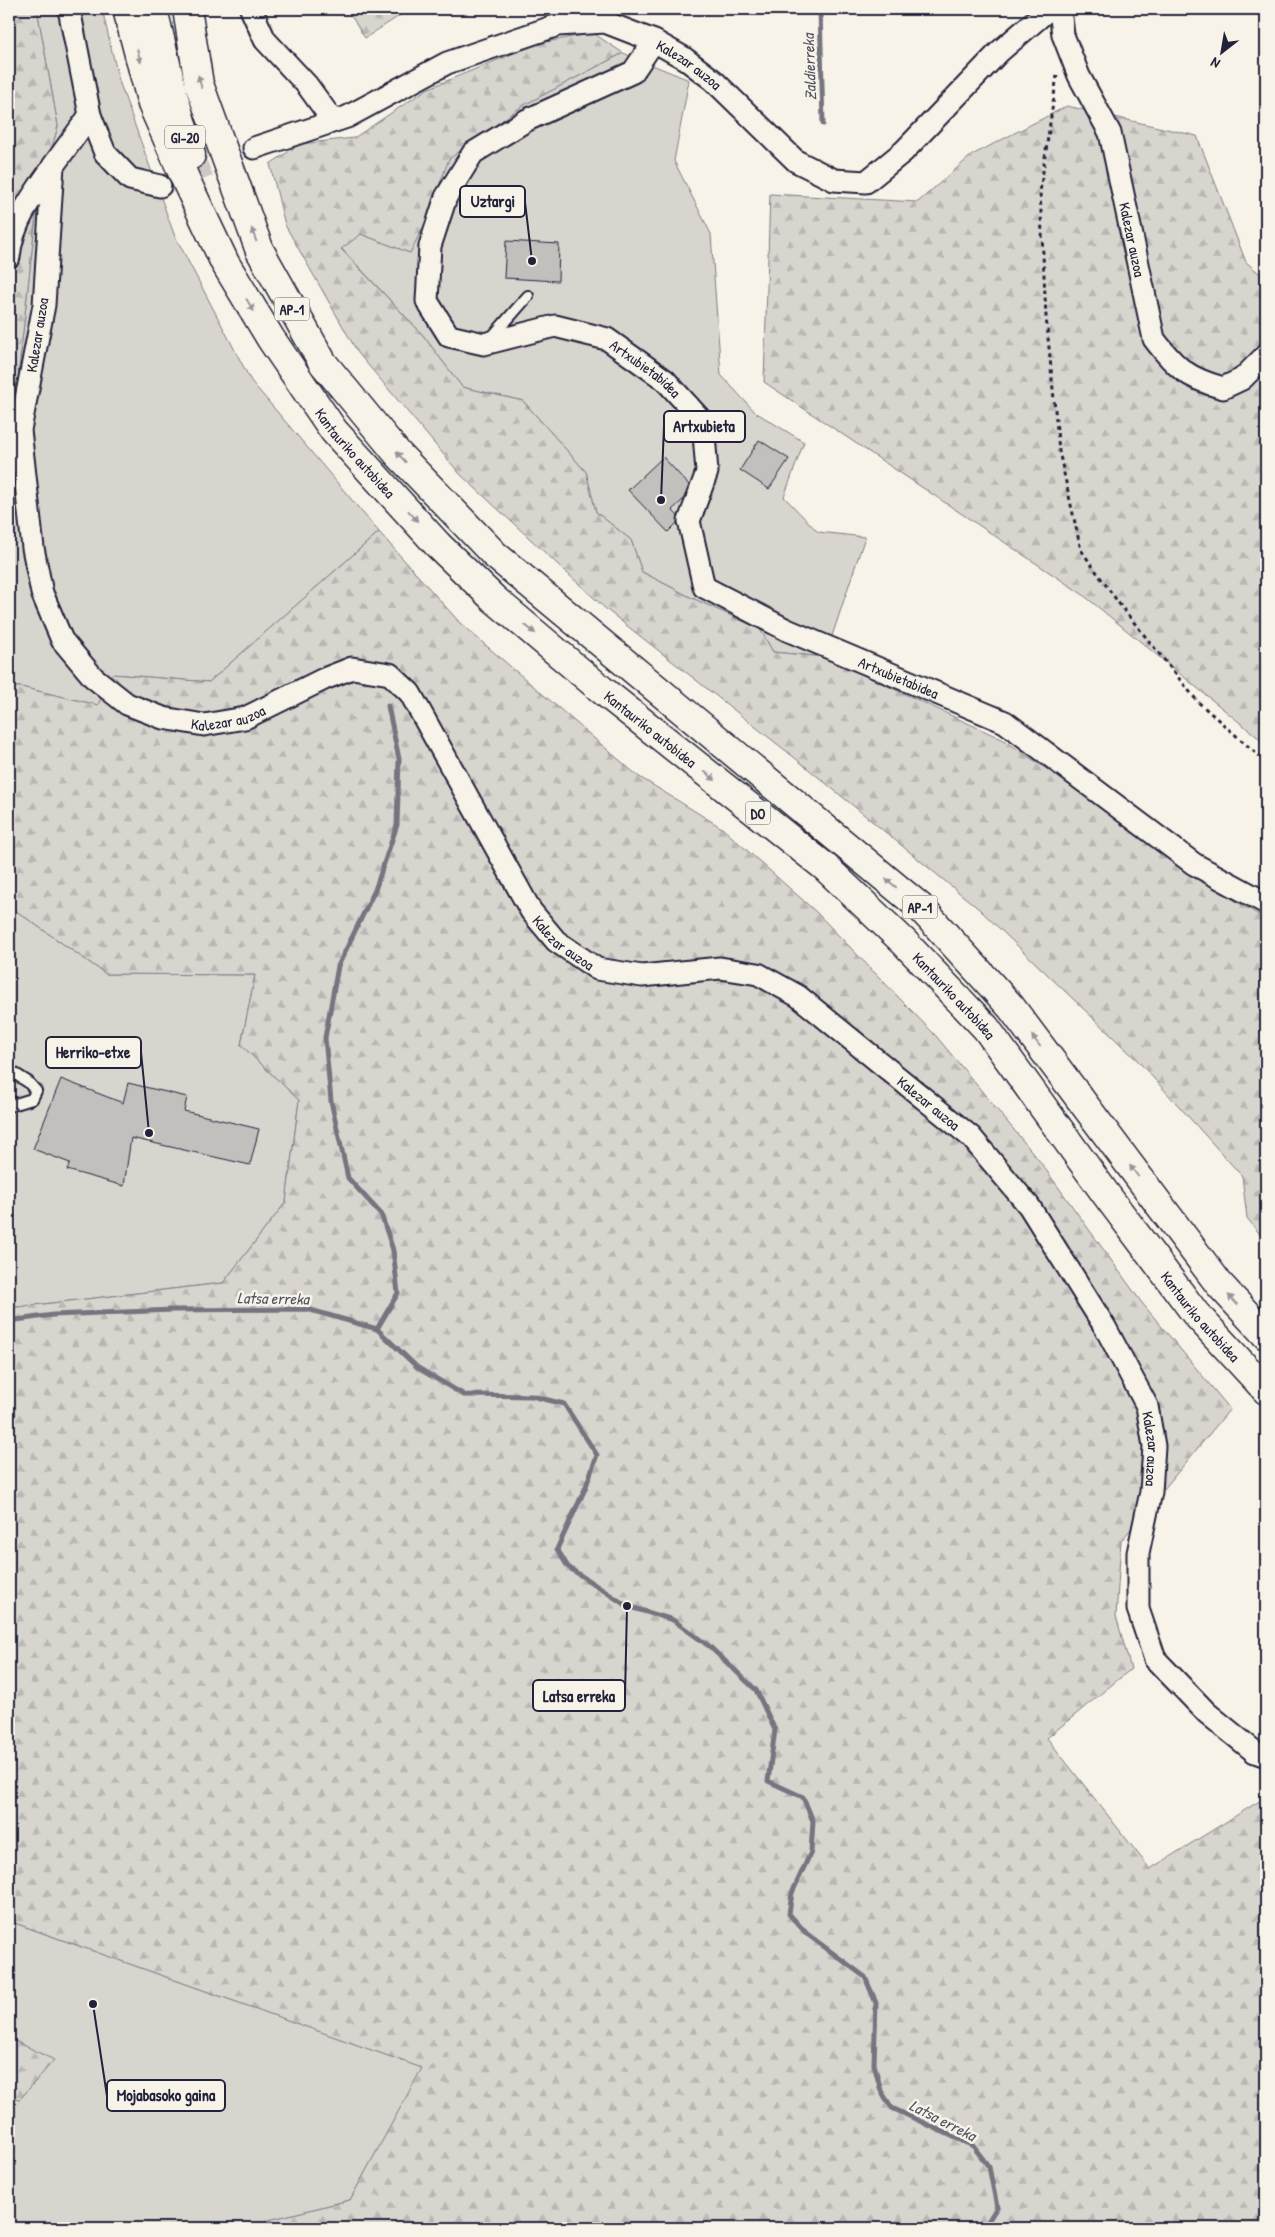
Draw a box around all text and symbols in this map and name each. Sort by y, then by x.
north arrow [1198,28,1248,78]
water label: Zaldierreka [797,32,821,101]
street label: Kalezar auzoa [653,34,727,94]
one-way arrow [136,48,144,63]
text: N [1206,53,1223,74]
one-way arrow [196,74,204,89]
road number: GI-20 [165,125,205,148]
callout: Uztargi [460,186,525,217]
text: Uztargi [471,190,515,213]
street label: Kalezar auzoa [1115,200,1151,279]
one-way arrow [250,227,258,242]
street label: Kalezar auzoa [21,296,53,374]
road number: AP-1 [274,298,310,320]
one-way arrow [245,299,254,312]
street label: Artxubietabidea [606,334,686,402]
street label: Kantauriko autobidea [311,404,400,502]
callout: Artxubieta [664,411,745,442]
text: Artxubieta [673,415,735,437]
one-way arrow [395,451,407,463]
one-way arrow [407,510,419,522]
one-way arrow [523,623,535,635]
street label: Artxubietabidea [856,651,942,703]
street label: Kantauriko autobidea [600,685,701,772]
street label: Kalezar auzoa [189,699,269,736]
one-way arrow [703,770,716,781]
road number: DO [746,801,770,824]
one-way arrow [885,878,898,889]
road number: AP-1 [902,896,938,919]
street label: Kalezar auzoa [528,910,599,975]
street label: Kantauriko autobidea [908,947,1001,1043]
one-way arrow [1031,1035,1042,1048]
callout: Herriko-etxe [46,1037,141,1068]
text: Herriko-etxe [56,1041,131,1063]
street label: Kalezar auzoa [893,1071,965,1135]
one-way arrow [1128,1165,1139,1178]
street label: Kantauriko autobidea [1156,1267,1245,1366]
water label: Latsa erreka [237,1286,311,1310]
one-way arrow [1227,1294,1239,1306]
street label: Kalezar auzoa [1138,1410,1165,1487]
callout: Latsa erreka [533,1680,625,1711]
text: Latsa erreka [543,1685,616,1707]
callout: Mojabasoko gaina [107,2080,225,2111]
text: Mojabasoko gaina [117,2084,216,2107]
water label: Latsa erreka [906,2094,982,2147]

